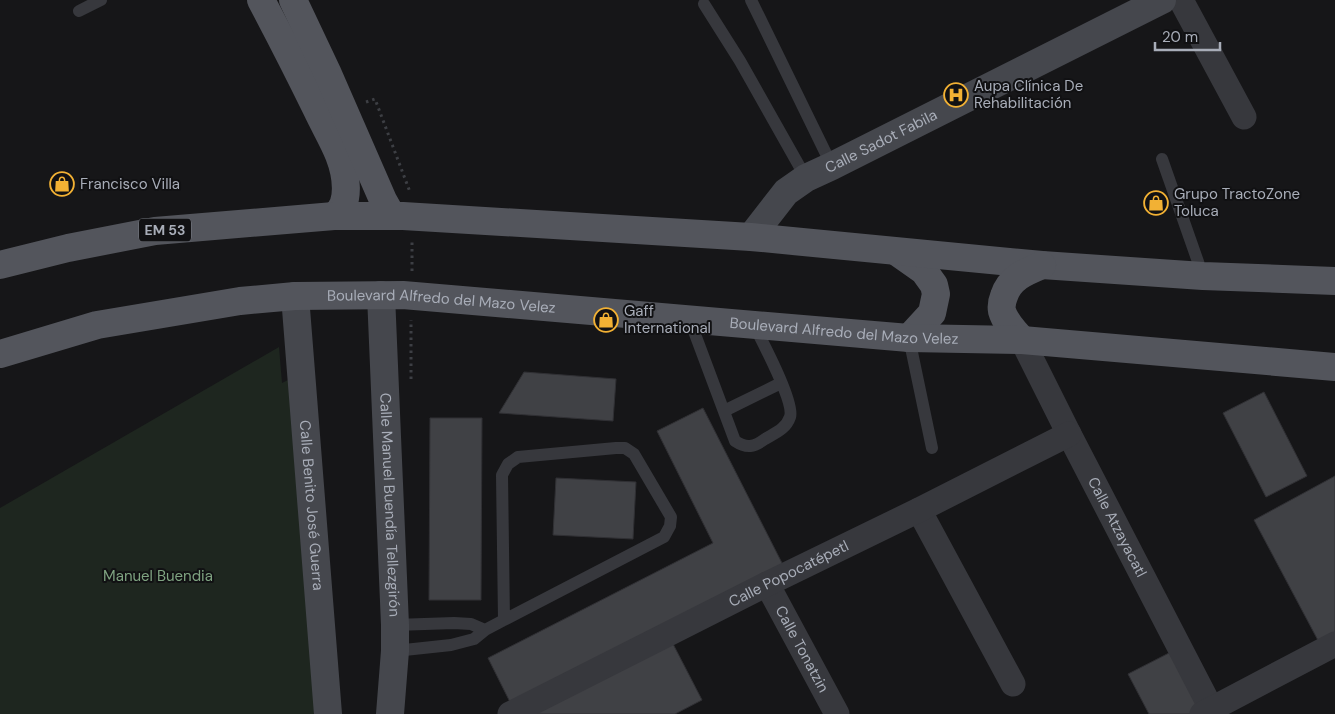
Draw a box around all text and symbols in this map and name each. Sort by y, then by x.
scale bar [1155,20,1220,52]
text: 20 m [1162,27,1198,47]
place label: Aupa Clínica De Rehabilitación [974,76,1083,113]
hospital icon: Aupa Clínica De Rehabilitación [943,82,969,108]
street label: Calle Sadot Fabila [822,105,941,178]
shop icon: Francisco Villa [49,171,75,197]
place label: Francisco Villa [80,174,180,194]
place label: Grupo TractoZone Toluca [1174,184,1300,221]
shop icon: Grupo TractoZone Toluca [1143,190,1169,216]
road number: EM 53 [139,218,191,242]
street label: Boulevard Alfredo del Mazo Velez [327,285,557,318]
place label: Gaff International [624,301,711,338]
shop icon: Gaff International [593,307,619,333]
street label: Boulevard Alfredo del Mazo Velez [729,313,959,349]
street label: Calle Manuel Buendía Tellezgirón [375,392,405,617]
street label: Calle Benito José Guerra [295,419,328,591]
street label: Calle Atzayacatl [1083,474,1151,581]
street label: Calle Popocatépetl [725,536,852,612]
park label: Manuel Buendia [103,566,213,586]
street label: Calle Tonatzin [771,602,834,696]

